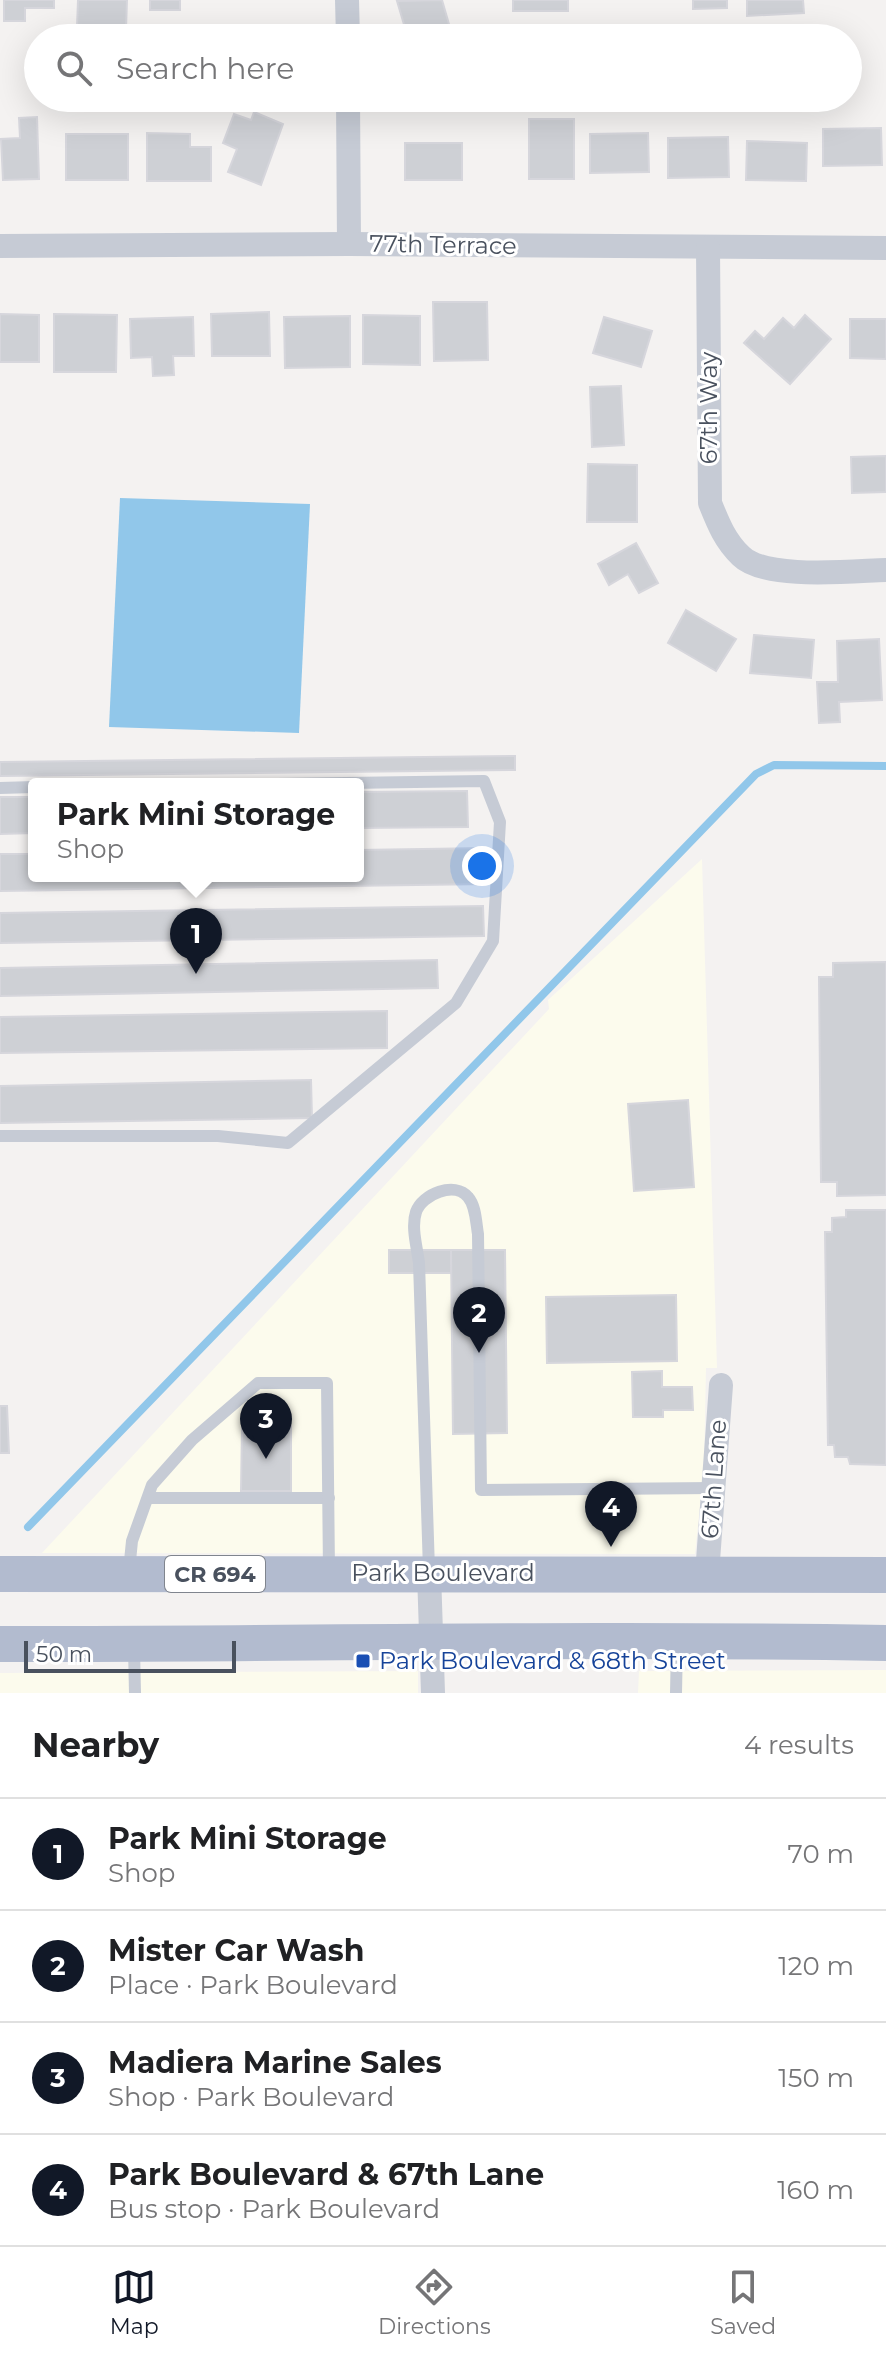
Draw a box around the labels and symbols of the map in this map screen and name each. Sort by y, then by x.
street label: 77th Terrace [369,229,517,260]
street label: 67th Way [694,352,723,464]
your location [462,846,502,886]
pin: 1 [170,908,222,974]
pin: 2 [453,1287,505,1353]
pin: 3 [240,1393,292,1459]
street label: 67th Lane [695,1418,732,1540]
pin: 4 [585,1481,637,1547]
road number: CR 694 [165,1556,265,1592]
street label: Park Boulevard [351,1558,535,1587]
scale bar [24,1637,236,1673]
place label: Park Boulevard & 68th Street [379,1646,726,1675]
marker: Park Boulevard & 68th Street [354,1652,372,1670]

